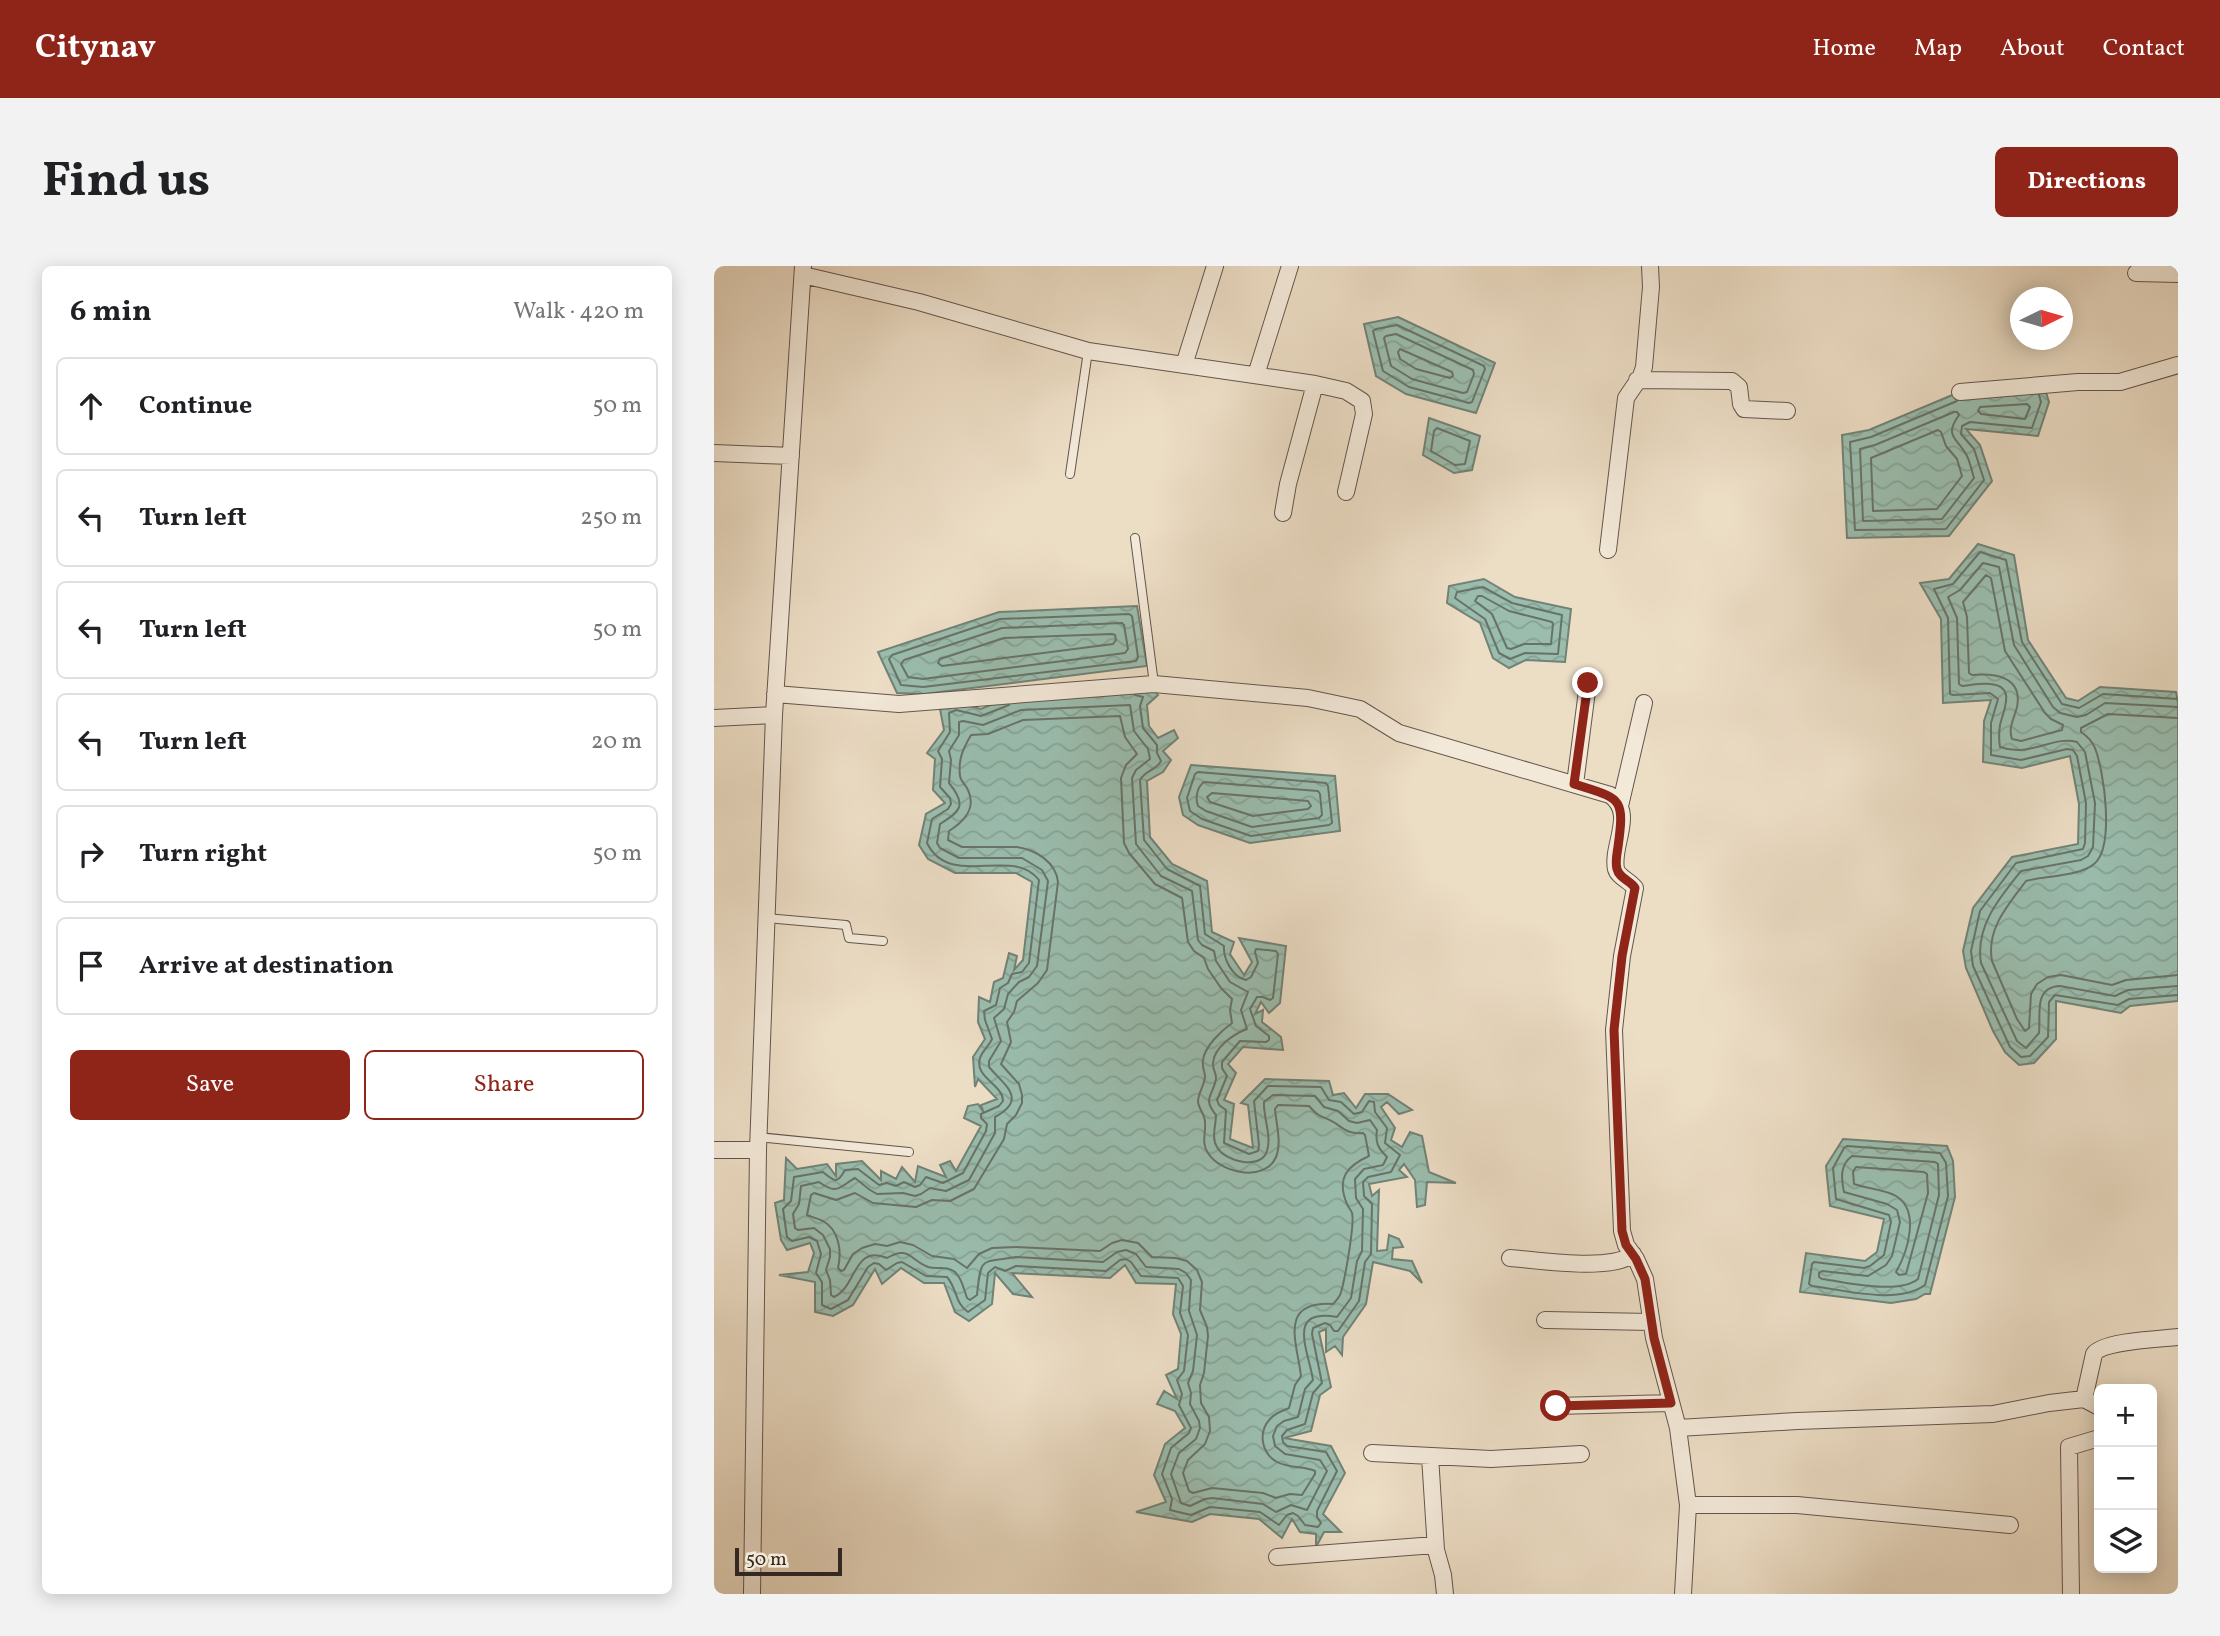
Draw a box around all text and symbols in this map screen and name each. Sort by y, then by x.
text: Citynav [35,26,156,72]
text: Home [1812,32,1876,66]
text: Map [1914,32,1962,66]
text: About [2000,32,2065,66]
text: Contact [2103,32,2185,66]
button: Directions [1995,147,2178,217]
text: Find us [42,148,210,217]
north arrow [2010,287,2073,350]
text: 6 min [70,291,152,333]
text: Walk · 420 m [513,296,644,328]
icon: ahead [72,387,110,425]
text: Continue [139,388,252,424]
text: 50 m [593,390,642,422]
icon: left [72,499,110,537]
text: Turn left [139,500,247,536]
text: 250 m [580,502,642,534]
icon: left [72,611,110,649]
text: Turn left [139,612,247,648]
text: 50 m [593,614,642,646]
route end [1572,667,1603,698]
icon: left [72,723,110,761]
text: Turn left [139,724,247,760]
text: 20 m [591,726,642,758]
icon: right [72,835,110,873]
text: Turn right [139,836,267,872]
text: 50 m [593,838,642,870]
icon: arrive [72,947,110,985]
text: Arrive at destination [139,948,394,984]
button: Save [70,1050,350,1120]
button: Share [364,1050,644,1120]
map controls [2094,1384,2157,1573]
button: + [2094,1384,2157,1447]
route start [1540,1390,1571,1421]
button: − [2094,1447,2157,1510]
button: layers [2094,1510,2157,1573]
scale bar [735,1545,842,1577]
text: 50 m [746,1547,787,1573]

